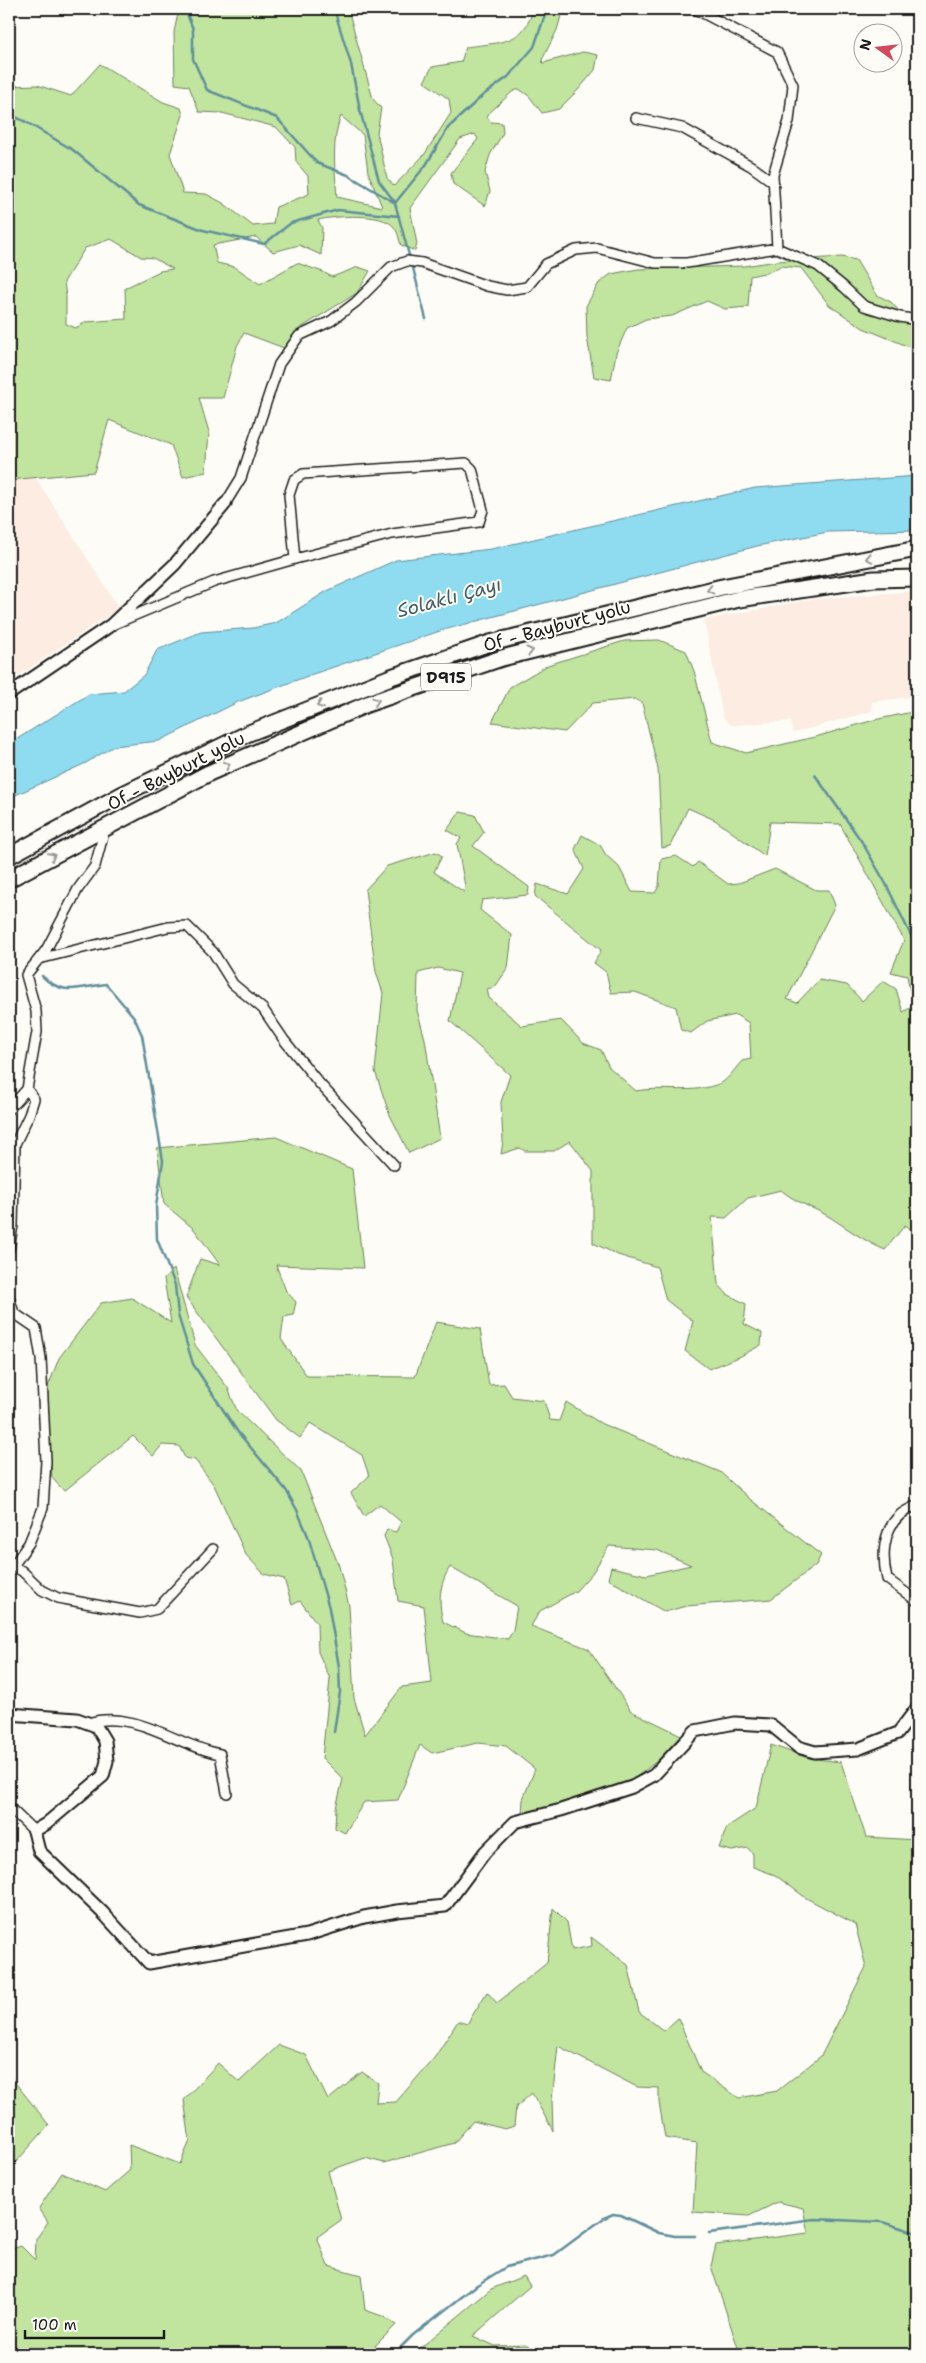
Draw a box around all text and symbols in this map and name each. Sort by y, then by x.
north arrow [854,22,904,72]
text: N [855,37,876,52]
one-way arrow [865,553,874,563]
water label: Solaklı Çayı [394,572,504,623]
one-way arrow [706,584,715,595]
street label: Of - Bayburt yolu [481,595,633,657]
one-way arrow [526,646,534,656]
road number: D915 [421,664,471,690]
one-way arrow [371,696,380,706]
one-way arrow [316,699,325,709]
street label: Of - Bayburt yolu [103,726,249,816]
one-way arrow [222,760,231,771]
one-way arrow [47,852,56,862]
scale bar [25,2308,164,2340]
text: 100 m [32,2315,77,2335]

